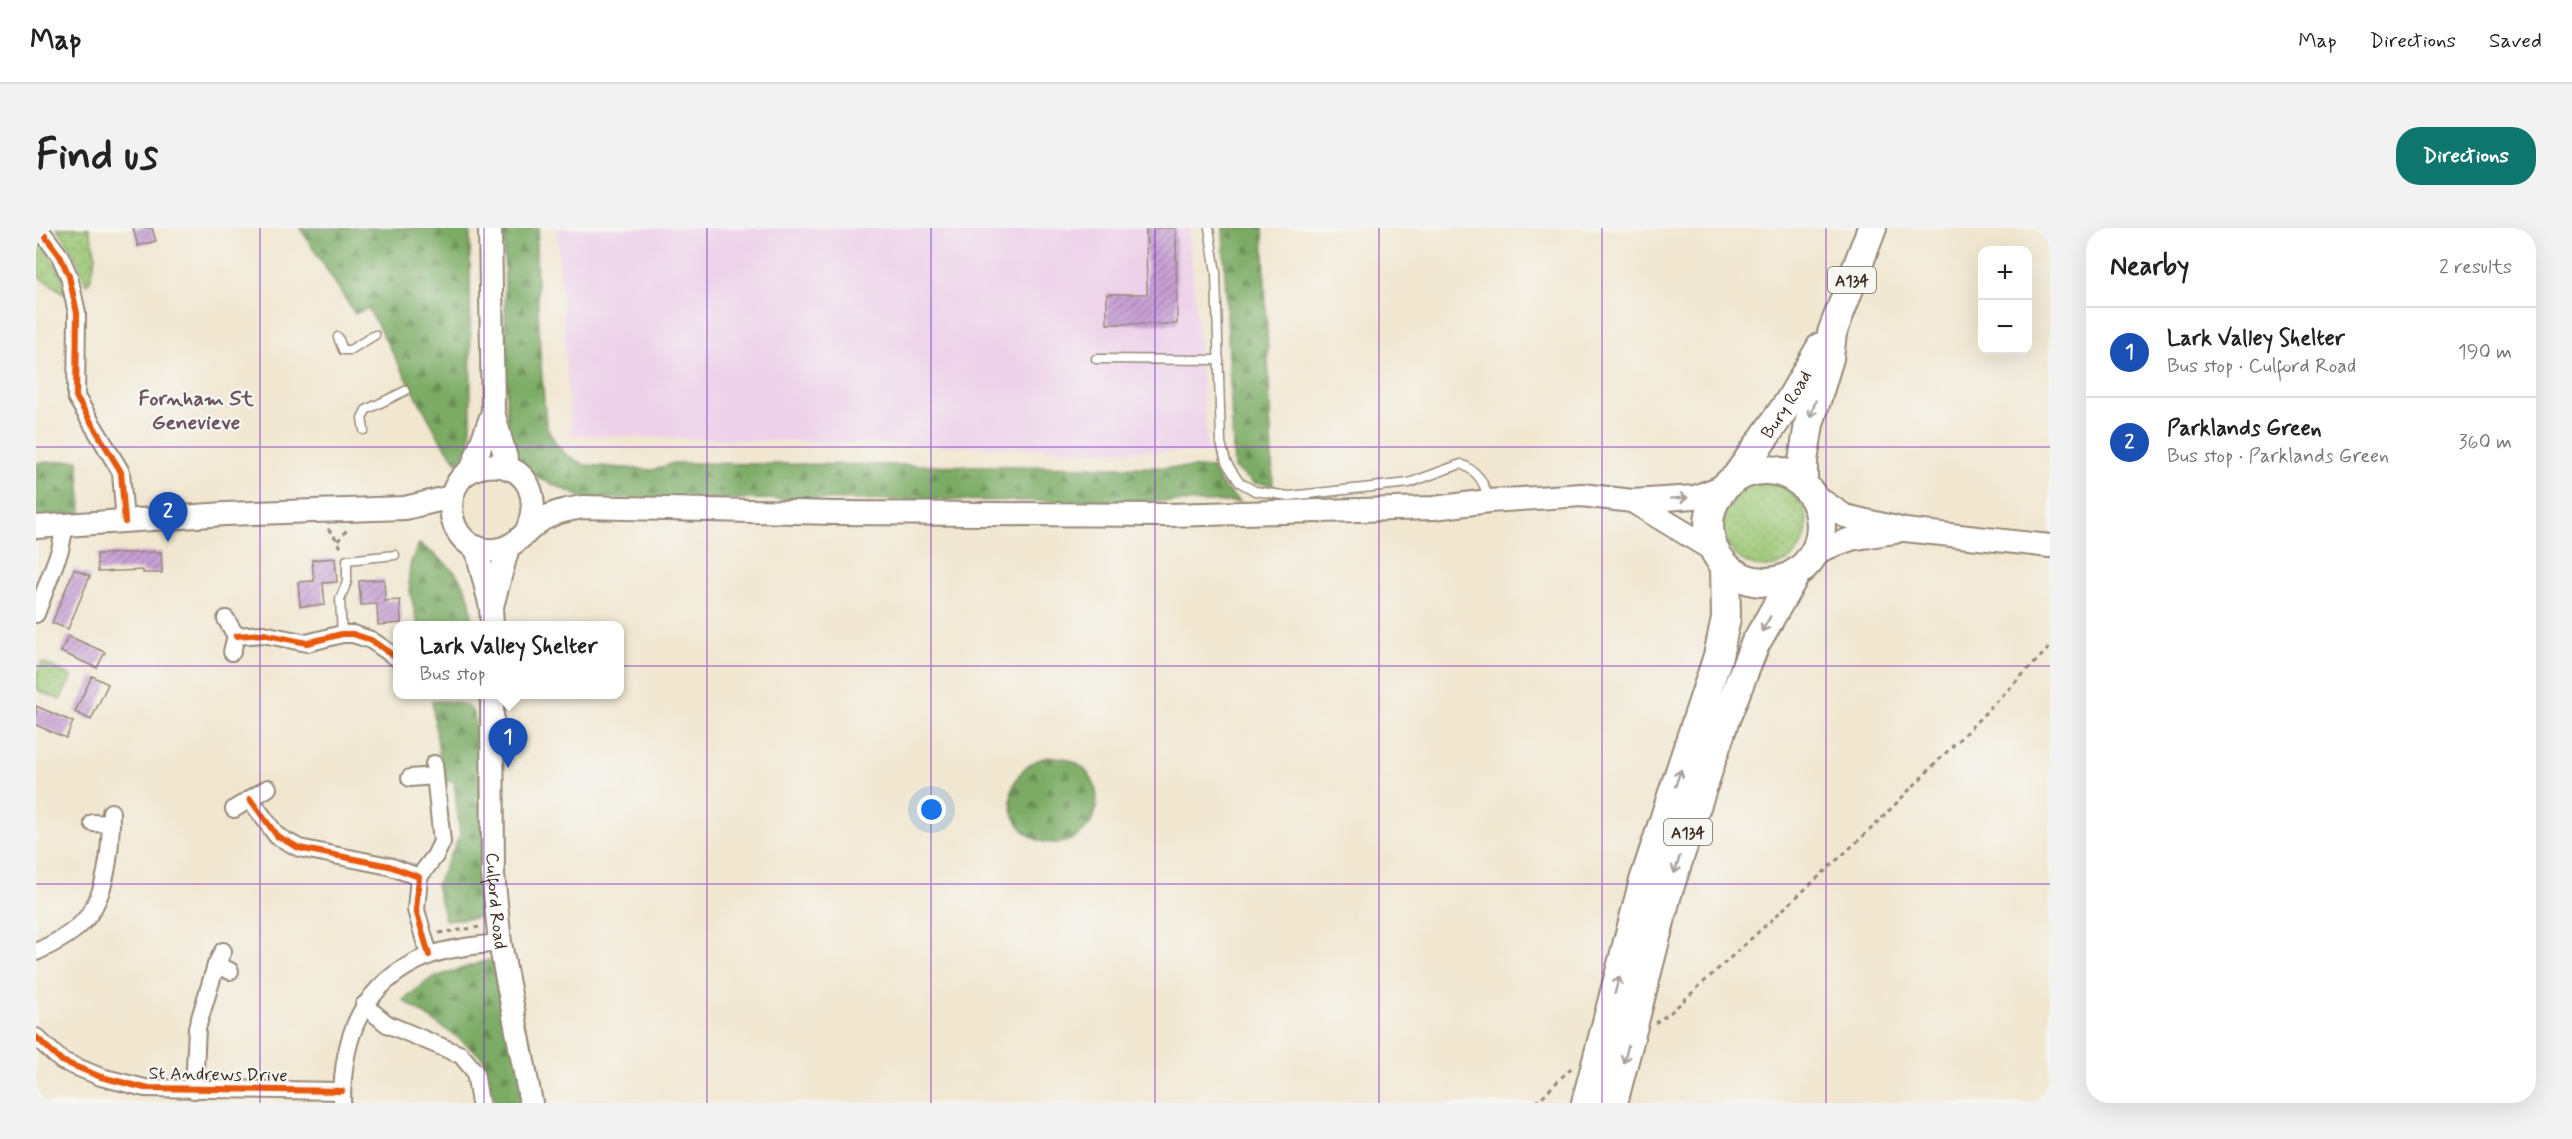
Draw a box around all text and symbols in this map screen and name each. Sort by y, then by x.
text: Map [30,23,81,60]
text: Map [2298,27,2337,55]
text: Directions [2370,27,2456,55]
text: Saved [2489,27,2542,55]
button: Directions [2396,127,2536,185]
text: Find us [36,129,158,184]
map controls [1978,246,2032,354]
button: + [1978,246,2032,300]
text: Nearby [2110,250,2189,284]
text: 2 results [2439,254,2512,281]
road number: A134 [1828,267,1876,293]
button: − [1978,300,2032,354]
text: Lark Valley Shelter [2167,325,2345,353]
text: 1 [2125,339,2134,366]
text: 190 m [2458,339,2512,366]
text: Bus stop · Culford Road [2167,353,2356,380]
street label: Bury Road [1756,366,1818,444]
district label: Fornham St Genevieve [138,385,254,437]
one-way arrow [1807,400,1818,419]
text: Parklands Green [2167,415,2322,443]
text: 2 [2125,429,2134,456]
text: 360 m [2459,429,2512,456]
text: Bus stop · Parklands Green [2167,443,2389,470]
pin: 2 [148,492,188,542]
one-way arrow [1669,492,1688,503]
one-way arrow [1760,615,1772,632]
popup [393,621,624,699]
text: Lark Valley Shelter [420,633,597,661]
text: Bus stop [420,661,486,688]
pin: 1 [488,718,528,768]
one-way arrow [1673,769,1684,788]
your location [917,795,946,824]
road number: A134 [1664,819,1712,845]
street label: Culford Road [478,852,512,952]
one-way arrow [1670,855,1681,874]
one-way arrow [1611,976,1623,995]
one-way arrow [1620,1044,1631,1063]
street label: St Andrews Drive [148,1062,288,1088]

